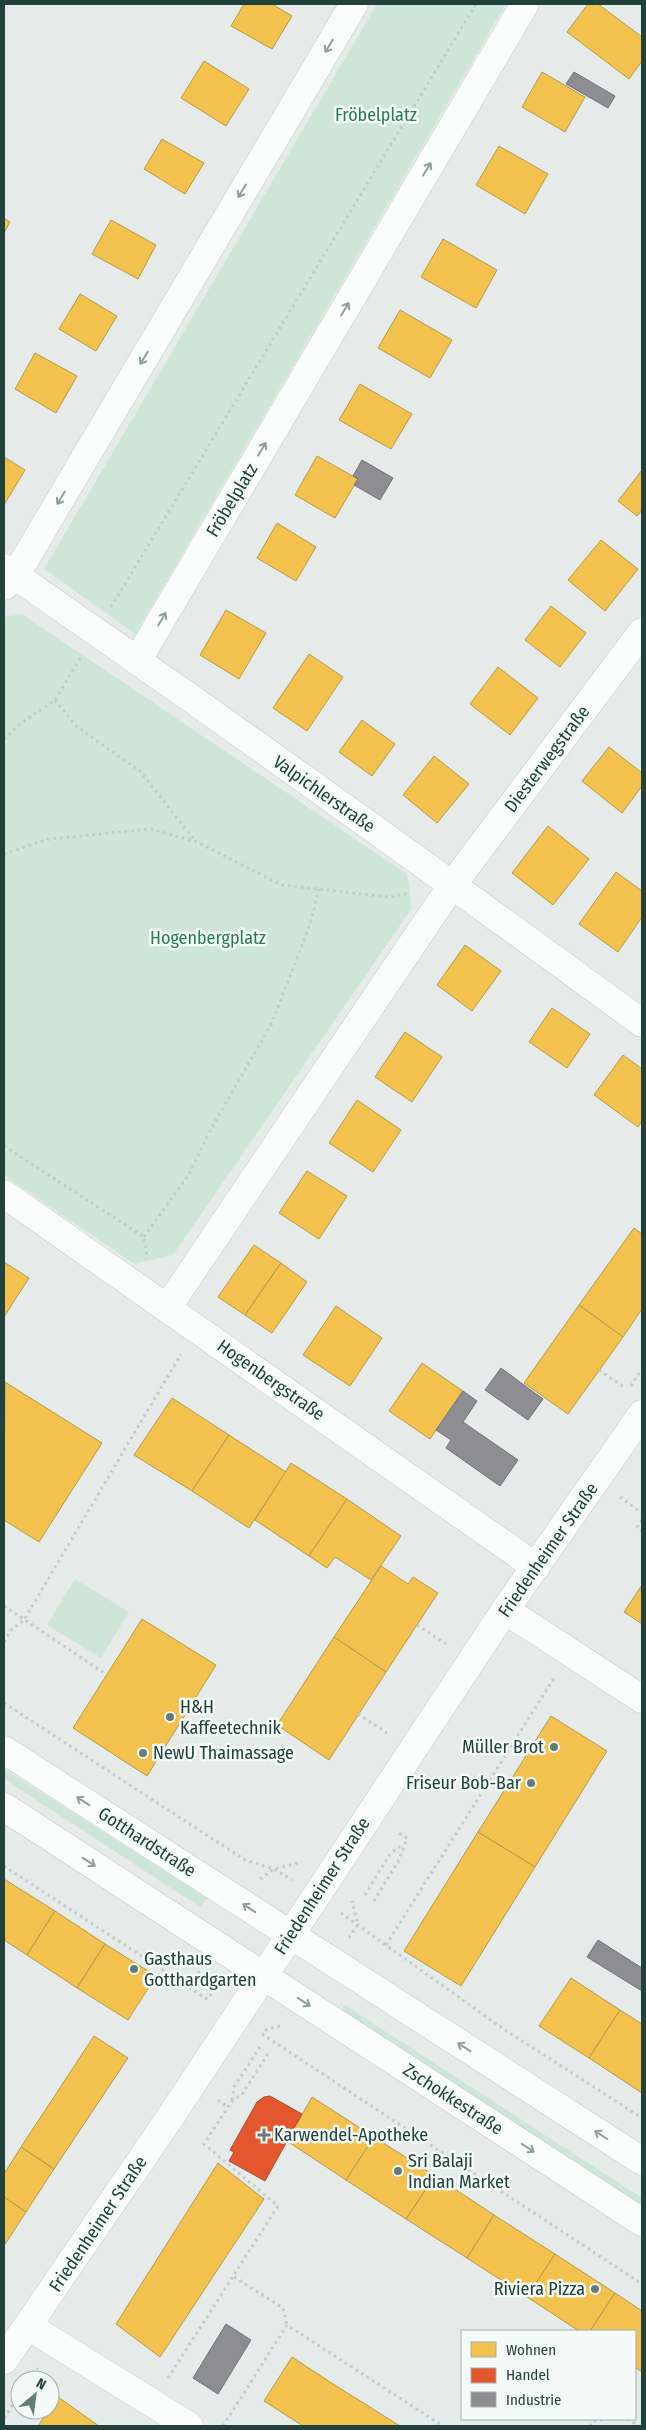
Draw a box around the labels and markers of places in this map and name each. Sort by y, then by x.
place label: H&H Kaffeetechnik [180,1696,282,1739]
marker: H&H Kaffeetechnik [164,1711,176,1723]
place label: Müller Brot [462,1736,544,1758]
marker: Müller Brot [548,1741,560,1753]
place label: NewU Thaimassage [153,1742,294,1764]
marker: NewU Thaimassage [137,1747,149,1759]
place label: Friseur Bob-Bar [406,1772,522,1794]
marker: Friseur Bob-Bar [525,1777,537,1789]
place label: Gasthaus Gotthardgarten [144,1948,257,1991]
marker: Gasthaus Gotthardgarten [128,1963,140,1975]
place label: Karwendel-Apotheke [274,2124,428,2146]
marker: Karwendel-Apotheke [258,2129,270,2141]
place label: Sri Balaji Indian Market [408,2150,510,2193]
marker: Sri Balaji Indian Market [392,2165,404,2177]
place label: Riviera Pizza [494,2278,585,2300]
marker: Riviera Pizza [589,2283,601,2295]

